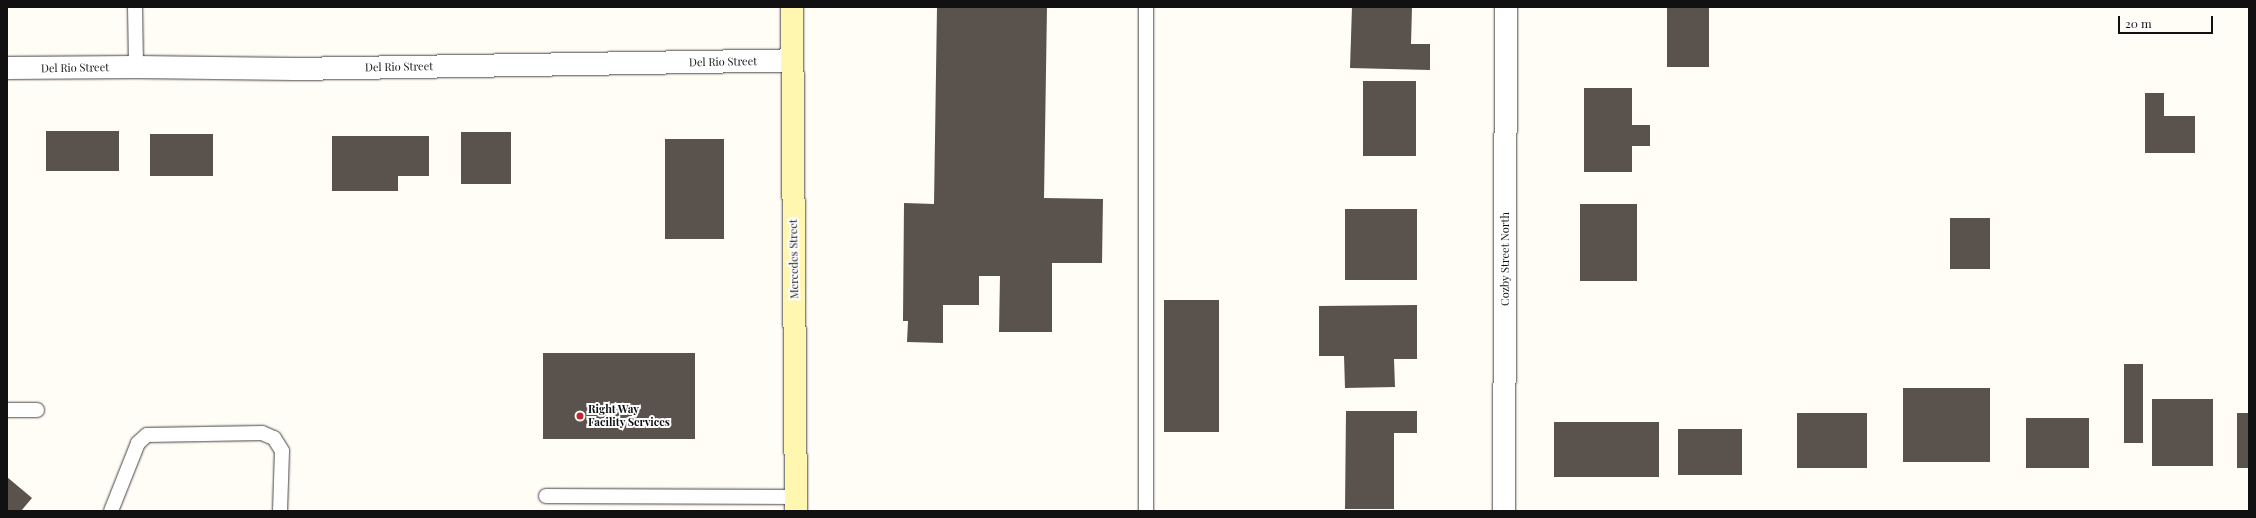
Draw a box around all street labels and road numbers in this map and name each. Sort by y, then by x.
street label: Del Rio Street [689,55,757,69]
street label: Del Rio Street [365,60,433,74]
street label: Del Rio Street [41,61,109,75]
street label: Cozby Street North [1498,212,1512,306]
street label: Mercedes Street [787,219,801,299]

